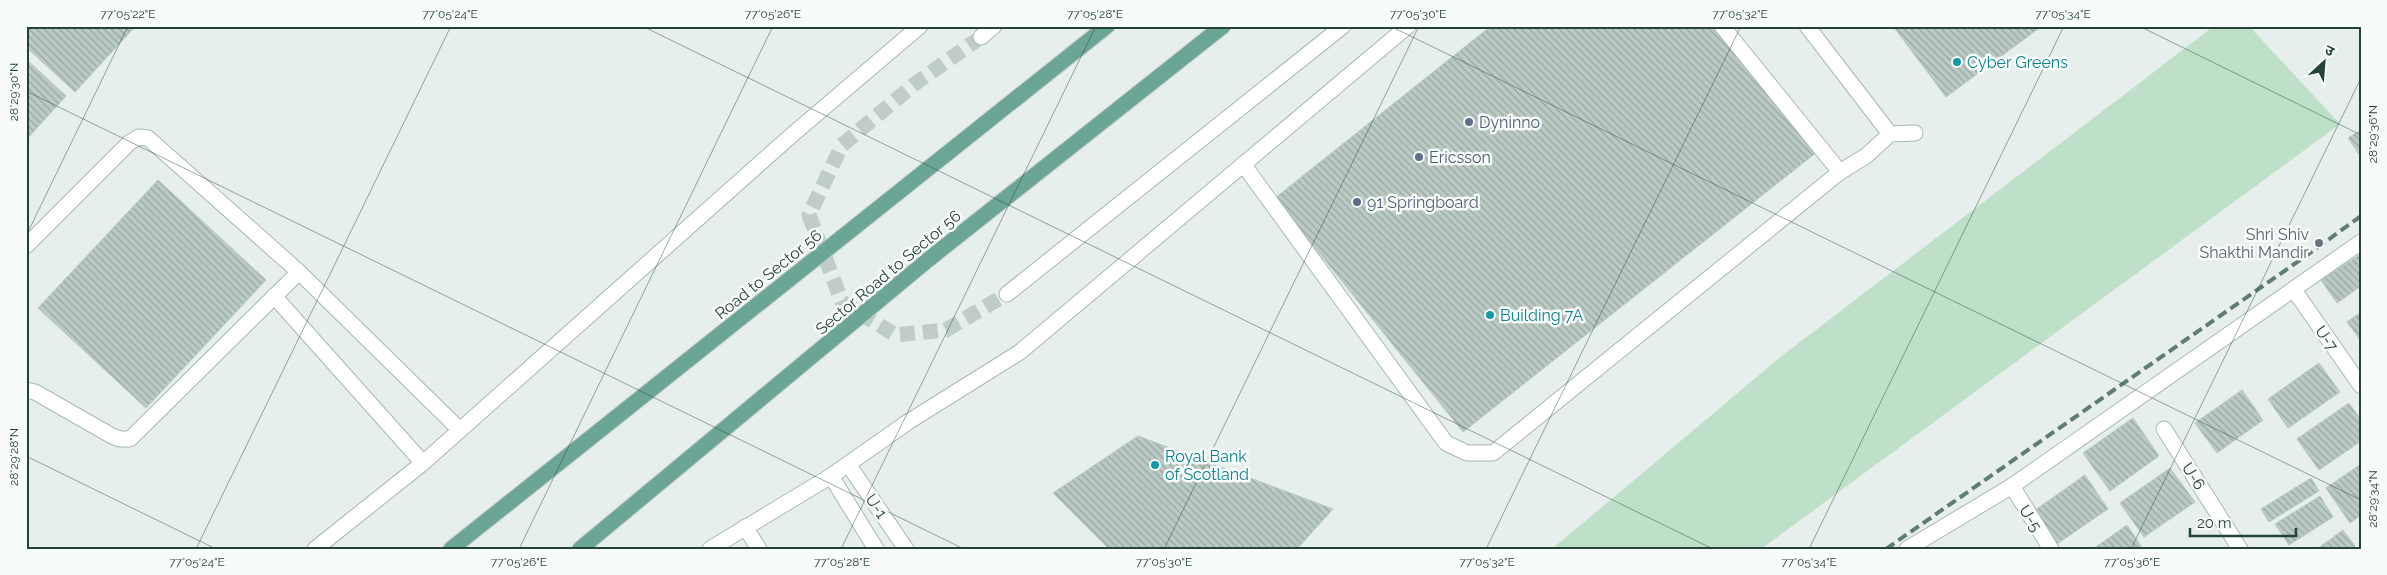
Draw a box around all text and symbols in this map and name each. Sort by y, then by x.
text: 77°05'22"E [100,7,156,21]
text: 77°05'24"E [422,7,478,21]
text: 77°05'26"E [745,7,801,21]
text: 77°05'28"E [1067,7,1123,21]
text: 77°05'30"E [1390,7,1446,21]
text: 77°05'32"E [1712,7,1768,21]
text: 77°05'34"E [2035,7,2091,21]
north arrow [2300,38,2350,88]
text: उ [2323,41,2338,60]
place label: Cyber Greens [1967,53,2068,72]
marker: Cyber Greens [1951,56,1963,68]
text: 28°29'30"N [7,63,21,121]
text: 28°29'36"N [2366,105,2380,163]
place label: Dyninno [1479,113,1540,132]
marker: Dyninno [1463,116,1475,128]
place label: Ericsson [1429,148,1491,167]
marker: Ericsson [1413,151,1425,163]
place label: 91 Springboard [1367,193,1479,212]
marker: 91 Springboard [1351,196,1363,208]
street label: Sector Road to Sector 56 [812,206,965,339]
place label: Shri Shiv Shakthi Mandir [2199,225,2309,262]
street label: Road to Sector 56 [711,226,825,323]
marker: Shri Shiv Shakthi Mandir [2313,237,2325,249]
place label: Building 7A [1500,306,1584,325]
marker: Building 7A [1484,309,1496,321]
street label: U-7 [2311,322,2342,355]
text: 28°29'28"N [7,428,21,486]
place label: Royal Bank of Scotland [1165,447,1249,484]
marker: Royal Bank of Scotland [1149,459,1161,471]
street label: U-6 [2178,459,2209,493]
text: 28°29'34"N [2366,470,2380,528]
street label: U-1 [862,490,892,522]
street label: U-5 [2015,502,2046,535]
scale bar [2190,505,2296,537]
text: 20 m [2197,514,2232,532]
text: 77°05'24"E [169,555,225,569]
text: 77°05'26"E [491,555,547,569]
text: 77°05'28"E [814,555,870,569]
text: 77°05'30"E [1136,555,1192,569]
text: 77°05'32"E [1459,555,1515,569]
text: 77°05'34"E [1781,555,1837,569]
text: 77°05'36"E [2104,555,2160,569]

